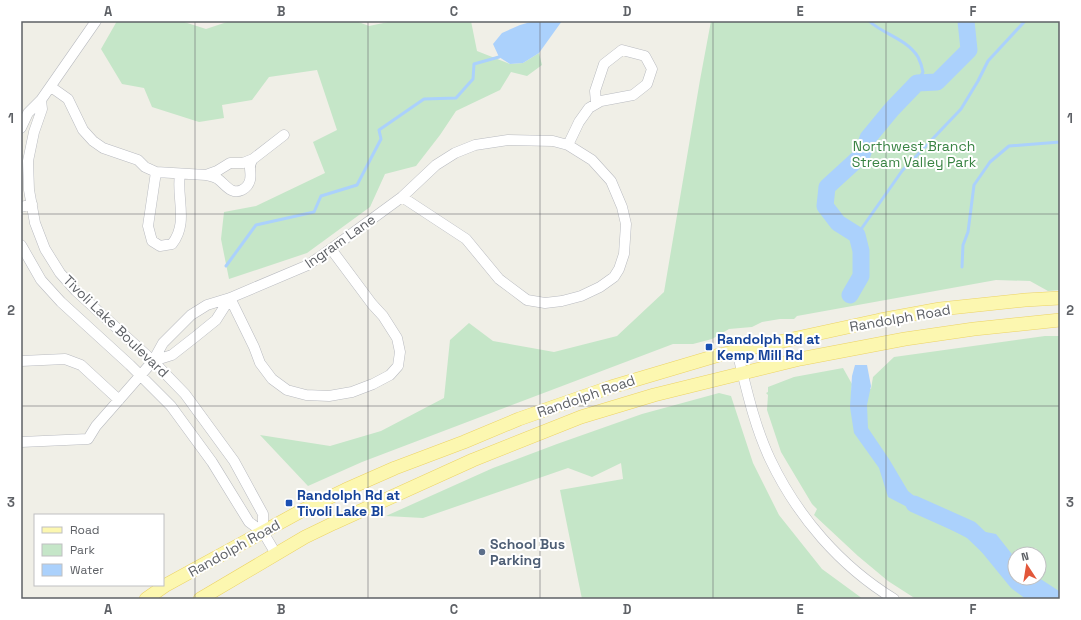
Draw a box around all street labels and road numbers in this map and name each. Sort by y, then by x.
street label: Ingram Lane [301,210,379,272]
street label: Tivoli Lake Boulevard [59,271,173,381]
street label: Randolph Road [848,300,952,336]
street label: Randolph Road [535,371,637,421]
street label: Randolph Road [185,515,283,581]

